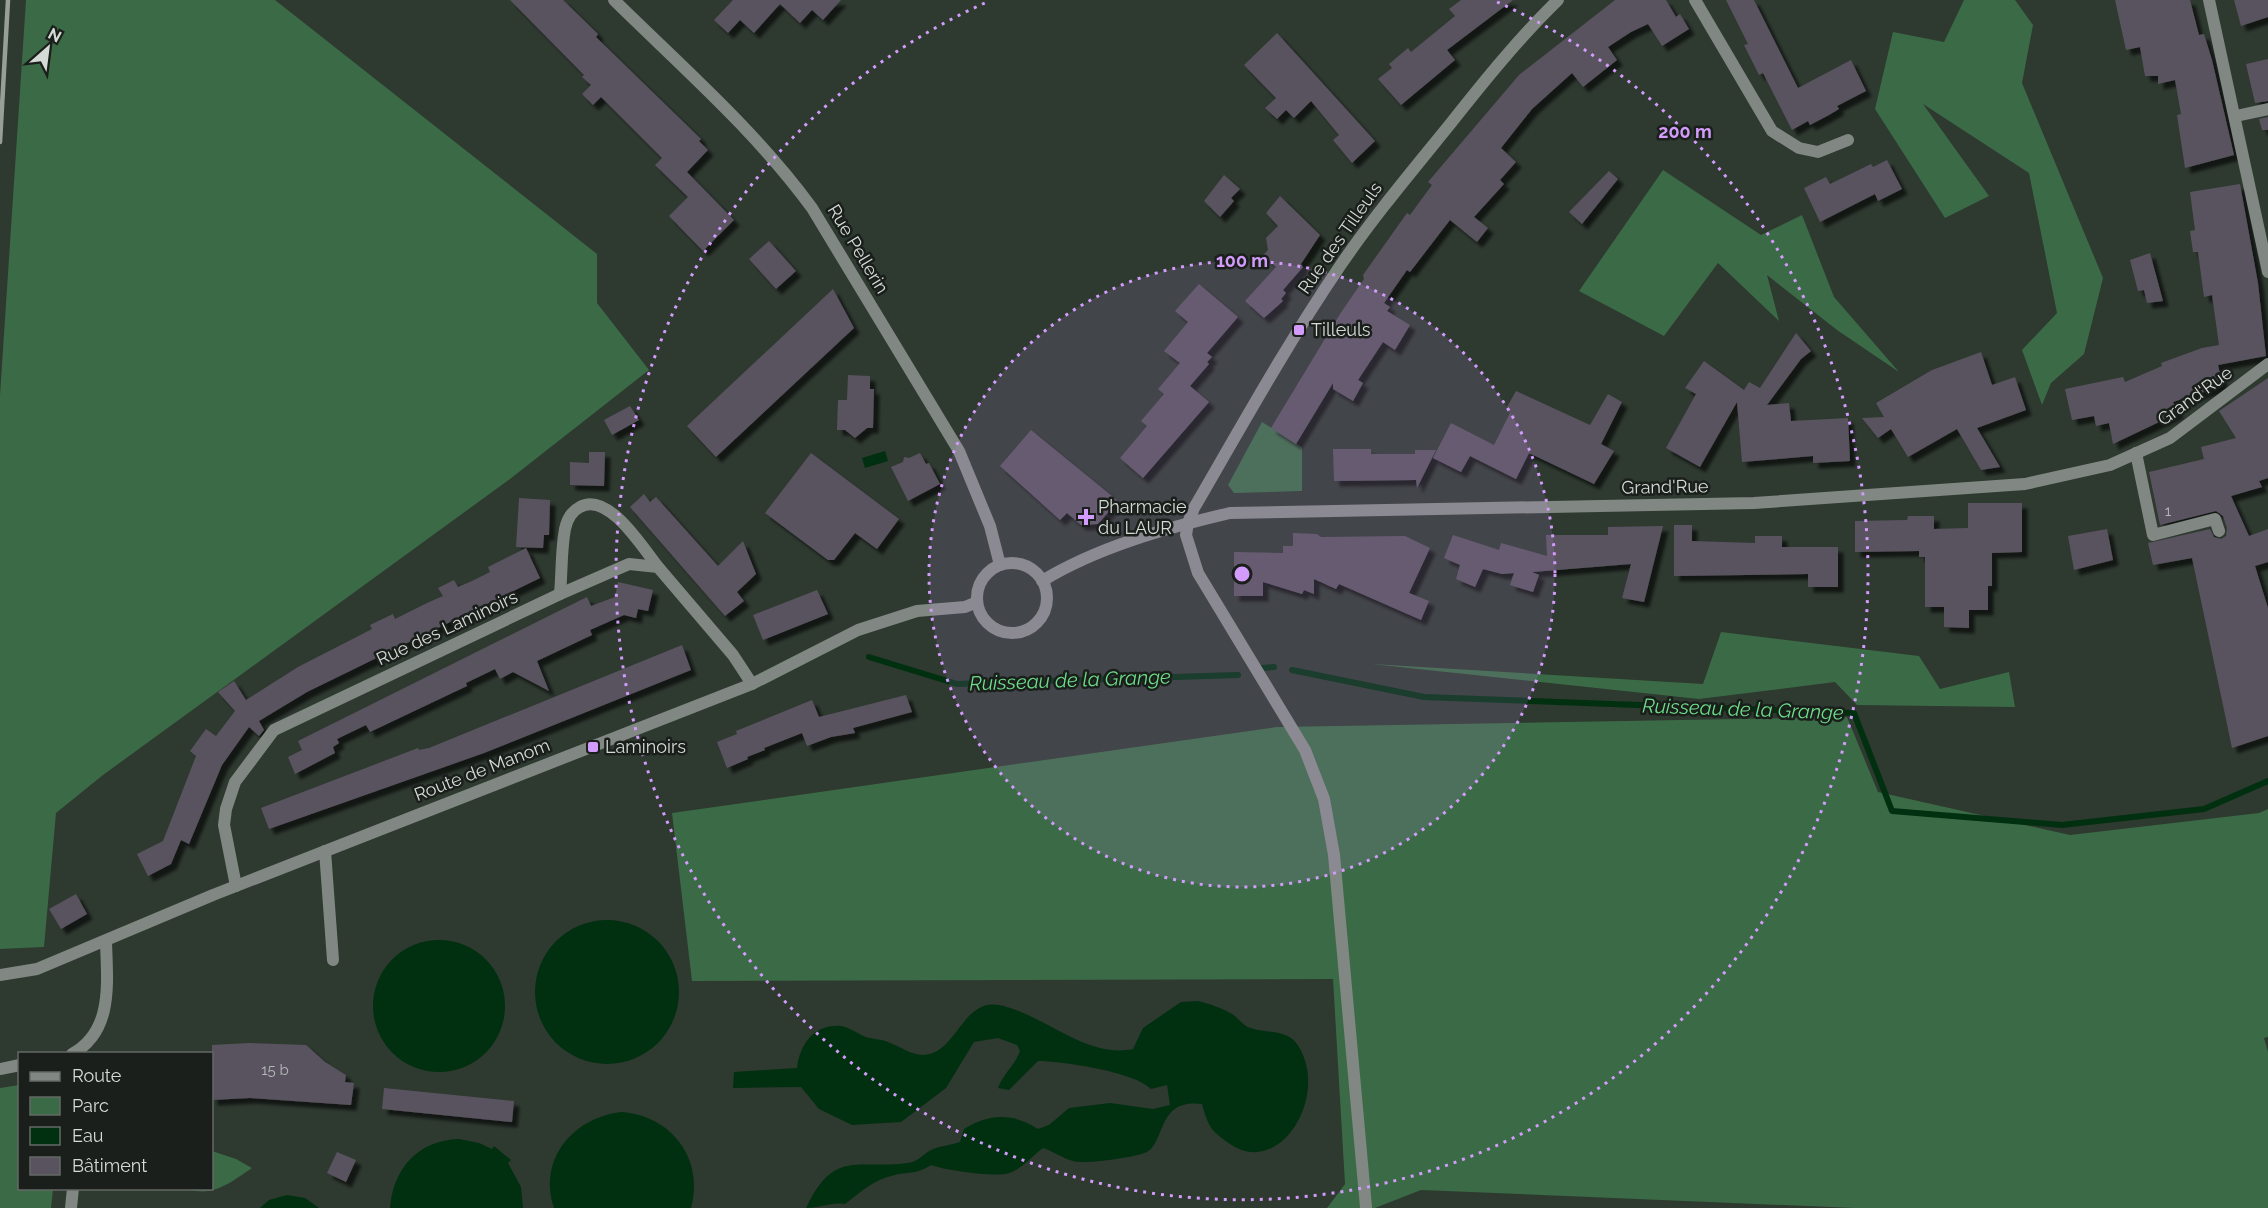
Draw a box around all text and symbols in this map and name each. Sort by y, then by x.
north arrow [18,18,78,78]
text: N [45,24,65,46]
text: 200 m [1658,121,1712,142]
street label: Rue des Tilleuls [1293,178,1386,298]
street label: Rue Pellerin [824,200,893,297]
text: 100 m [1216,250,1268,271]
place label: Tilleuls [1311,319,1371,340]
marker: Tilleuls [1292,323,1306,337]
street label: Grand'Rue [2153,361,2236,430]
street label: Grand'Rue [1621,475,1709,498]
place label: Pharmacie du LAUR [1098,496,1187,538]
house number: 1 [2165,502,2172,520]
marker: Pharmacie du LAUR [1079,510,1093,524]
centre of rings [1232,564,1252,584]
street label: Rue des Laminoirs [373,585,521,669]
water label: Ruisseau de la Grange [969,664,1171,696]
water label: Ruisseau de la Grange [1642,693,1844,725]
street label: Route de Manom [411,734,553,805]
place label: Laminoirs [605,736,686,757]
marker: Laminoirs [586,740,600,754]
legend [18,1052,213,1190]
house number: 15 b [261,1061,289,1079]
text: Route [72,1065,122,1086]
text: Parc [72,1095,109,1116]
text: Eau [72,1125,103,1146]
text: Bâtiment [72,1155,147,1176]

